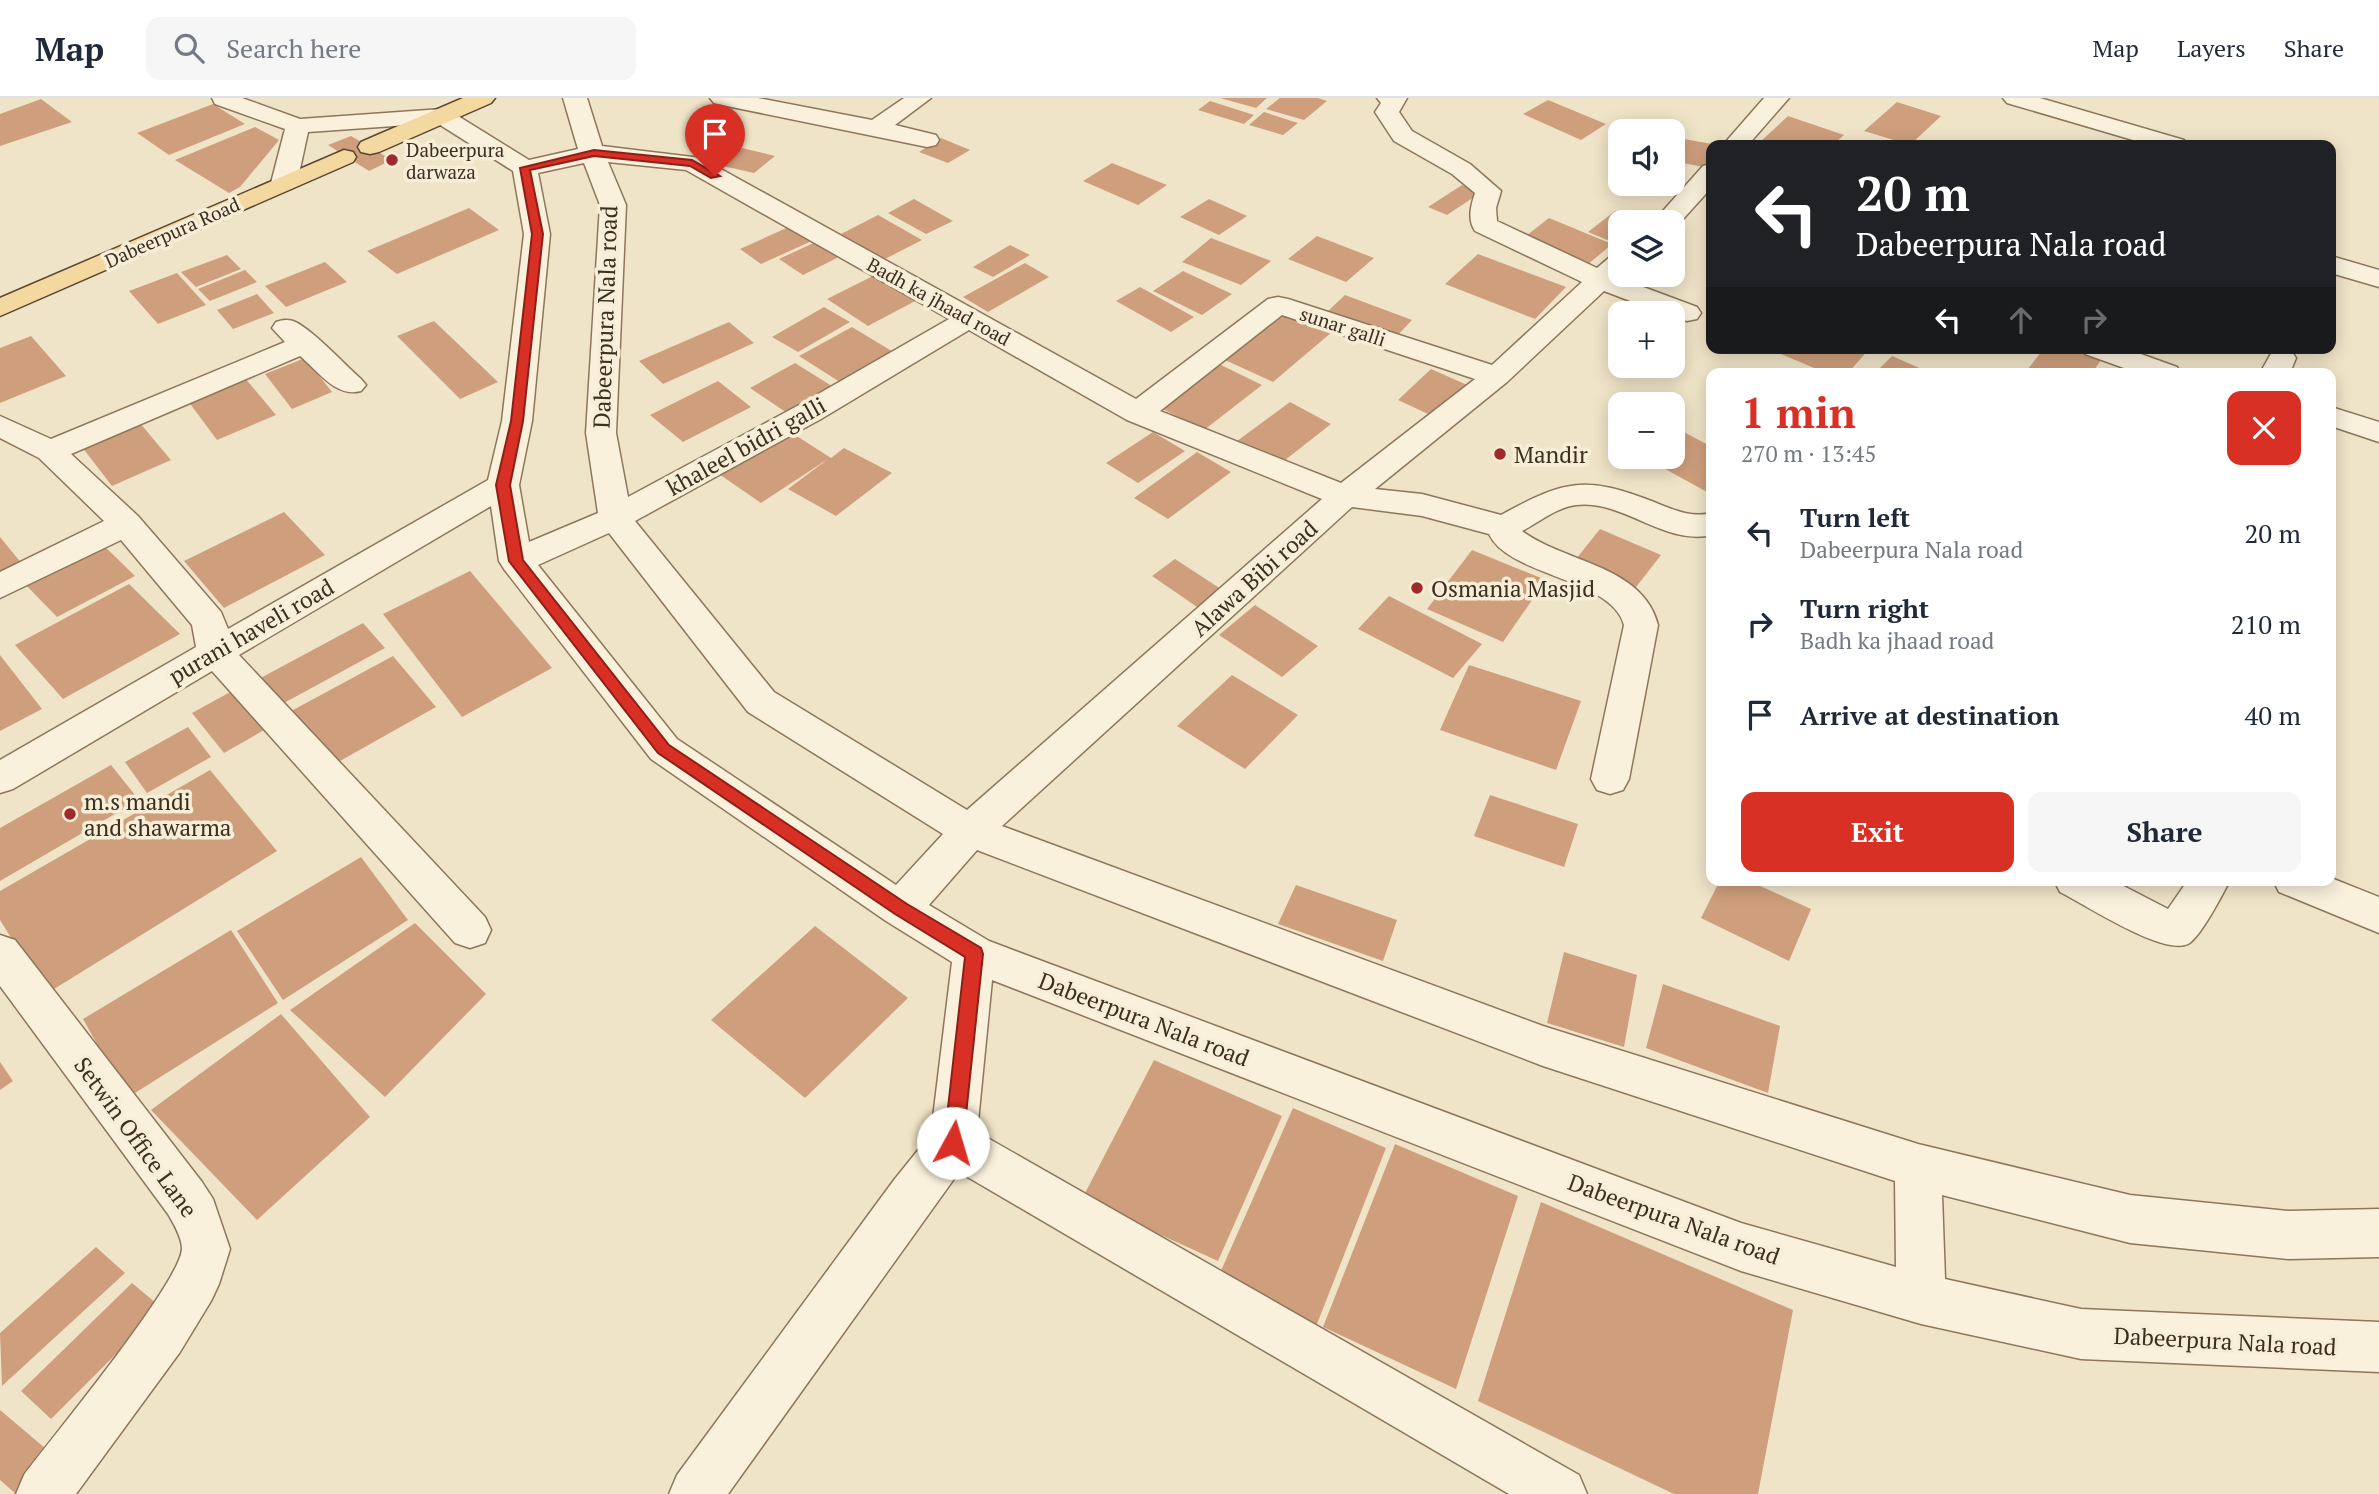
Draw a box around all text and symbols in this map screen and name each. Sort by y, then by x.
search box [146,17,636,80]
text: Map [35,27,104,70]
icon: search [170,29,208,67]
text: Search here [226,31,361,65]
text: Map [2092,32,2139,64]
text: Layers [2177,32,2246,64]
text: Share [2284,32,2344,64]
pin [685,104,745,176]
icon: arrive [696,115,734,153]
map controls [1608,119,1685,469]
button: sound [1608,119,1685,196]
place label: Dabeerpura darwaza [406,137,505,184]
marker: Dabeerpura darwaza [384,152,400,168]
text: 20 m [1856,160,1970,225]
icon: left [1741,168,1832,259]
street label: Dabeerpura Road [101,191,244,273]
street label: Dabeerpura Nala road [586,205,624,429]
button: layers [1608,210,1685,287]
text: Dabeerpura Nala road [1856,223,2167,265]
street label: Badh ka jhaad road [863,251,1016,351]
street label: sunar galli [1297,300,1389,352]
button: + [1608,301,1685,378]
icon: left [1929,301,1967,339]
icon: ahead [2002,301,2040,339]
icon: right [2075,301,2113,339]
text: 1 min [1741,384,1856,440]
street label: khaleel bidri galli [661,389,831,503]
button: close [2227,391,2301,465]
button: − [1608,392,1685,469]
text: 270 m · 13:45 [1741,438,1876,469]
place label: Mandir [1514,439,1588,470]
marker: Mandir [1492,446,1508,462]
text: Turn left [1800,500,1910,534]
street label: Alawa Bibi road [1184,513,1324,643]
icon: left [1741,514,1779,552]
text: 20 m [2245,516,2301,550]
text: Dabeerpura Nala road [1800,534,2023,565]
street label: purani haveli road [163,571,340,691]
place label: Osmania Masjid [1431,573,1595,604]
marker: Osmania Masjid [1409,580,1425,596]
text: Turn right [1800,591,1929,625]
icon: right [1741,605,1779,643]
text: 210 m [2231,607,2301,641]
text: Badh ka jhaad road [1800,625,1994,656]
icon: arrive [1741,696,1779,734]
text: Arrive at destination [1800,698,2059,732]
text: 40 m [2245,698,2301,732]
place label: m.s mandi and shawarma [84,786,232,843]
button: Exit [1741,792,2014,872]
button: Share [2028,792,2301,872]
marker: m.s mandi and shawarma [62,806,78,822]
street label: Dabeerpura Nala road [1034,965,1254,1074]
street label: Setwin Office Lane [67,1051,205,1223]
position arrow [916,1106,990,1180]
street label: Dabeerpura Nala road [1564,1166,1784,1272]
street label: Dabeerpura Nala road [2113,1320,2337,1362]

